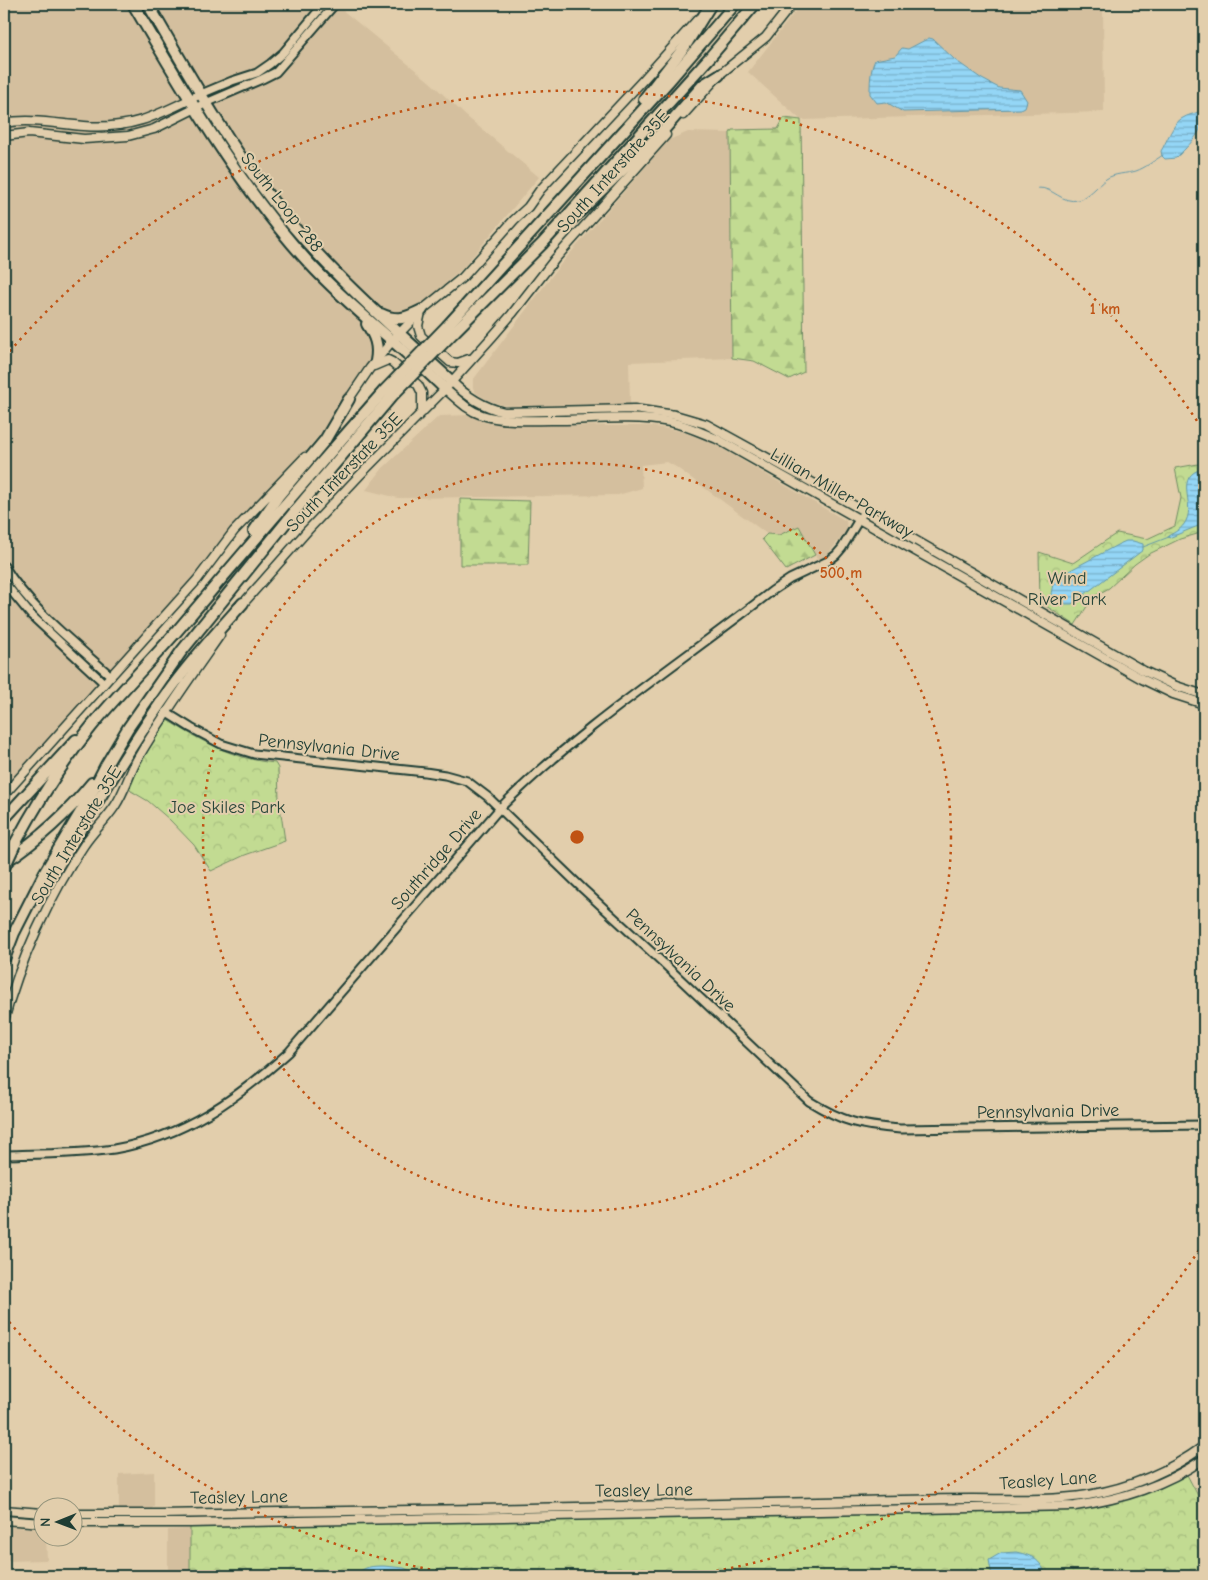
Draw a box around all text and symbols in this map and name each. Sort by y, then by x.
street label: South Interstate 35E [553,105,674,237]
street label: South Loop 288 [236,148,327,256]
text: 1 km [1090,300,1120,318]
street label: South Interstate 35E [282,408,407,536]
street label: Lillian Miller Parkway [766,444,918,543]
text: 500 m [820,564,862,582]
park label: Wind River Park [1028,568,1107,610]
street label: Pennsylvania Drive [257,730,401,765]
street label: South Interstate 35E [27,762,126,908]
park label: Joe Skiles Park [169,797,286,818]
street label: Southridge Drive [387,804,486,914]
centre of rings [568,828,586,846]
street label: Pennsylvania Drive [621,904,740,1017]
street label: Pennsylvania Drive [977,1100,1119,1123]
street label: Teasley Lane [999,1467,1098,1494]
street label: Teasley Lane [595,1479,693,1502]
street label: Teasley Lane [190,1486,288,1509]
north arrow [32,1498,82,1548]
text: N [37,1518,54,1527]

